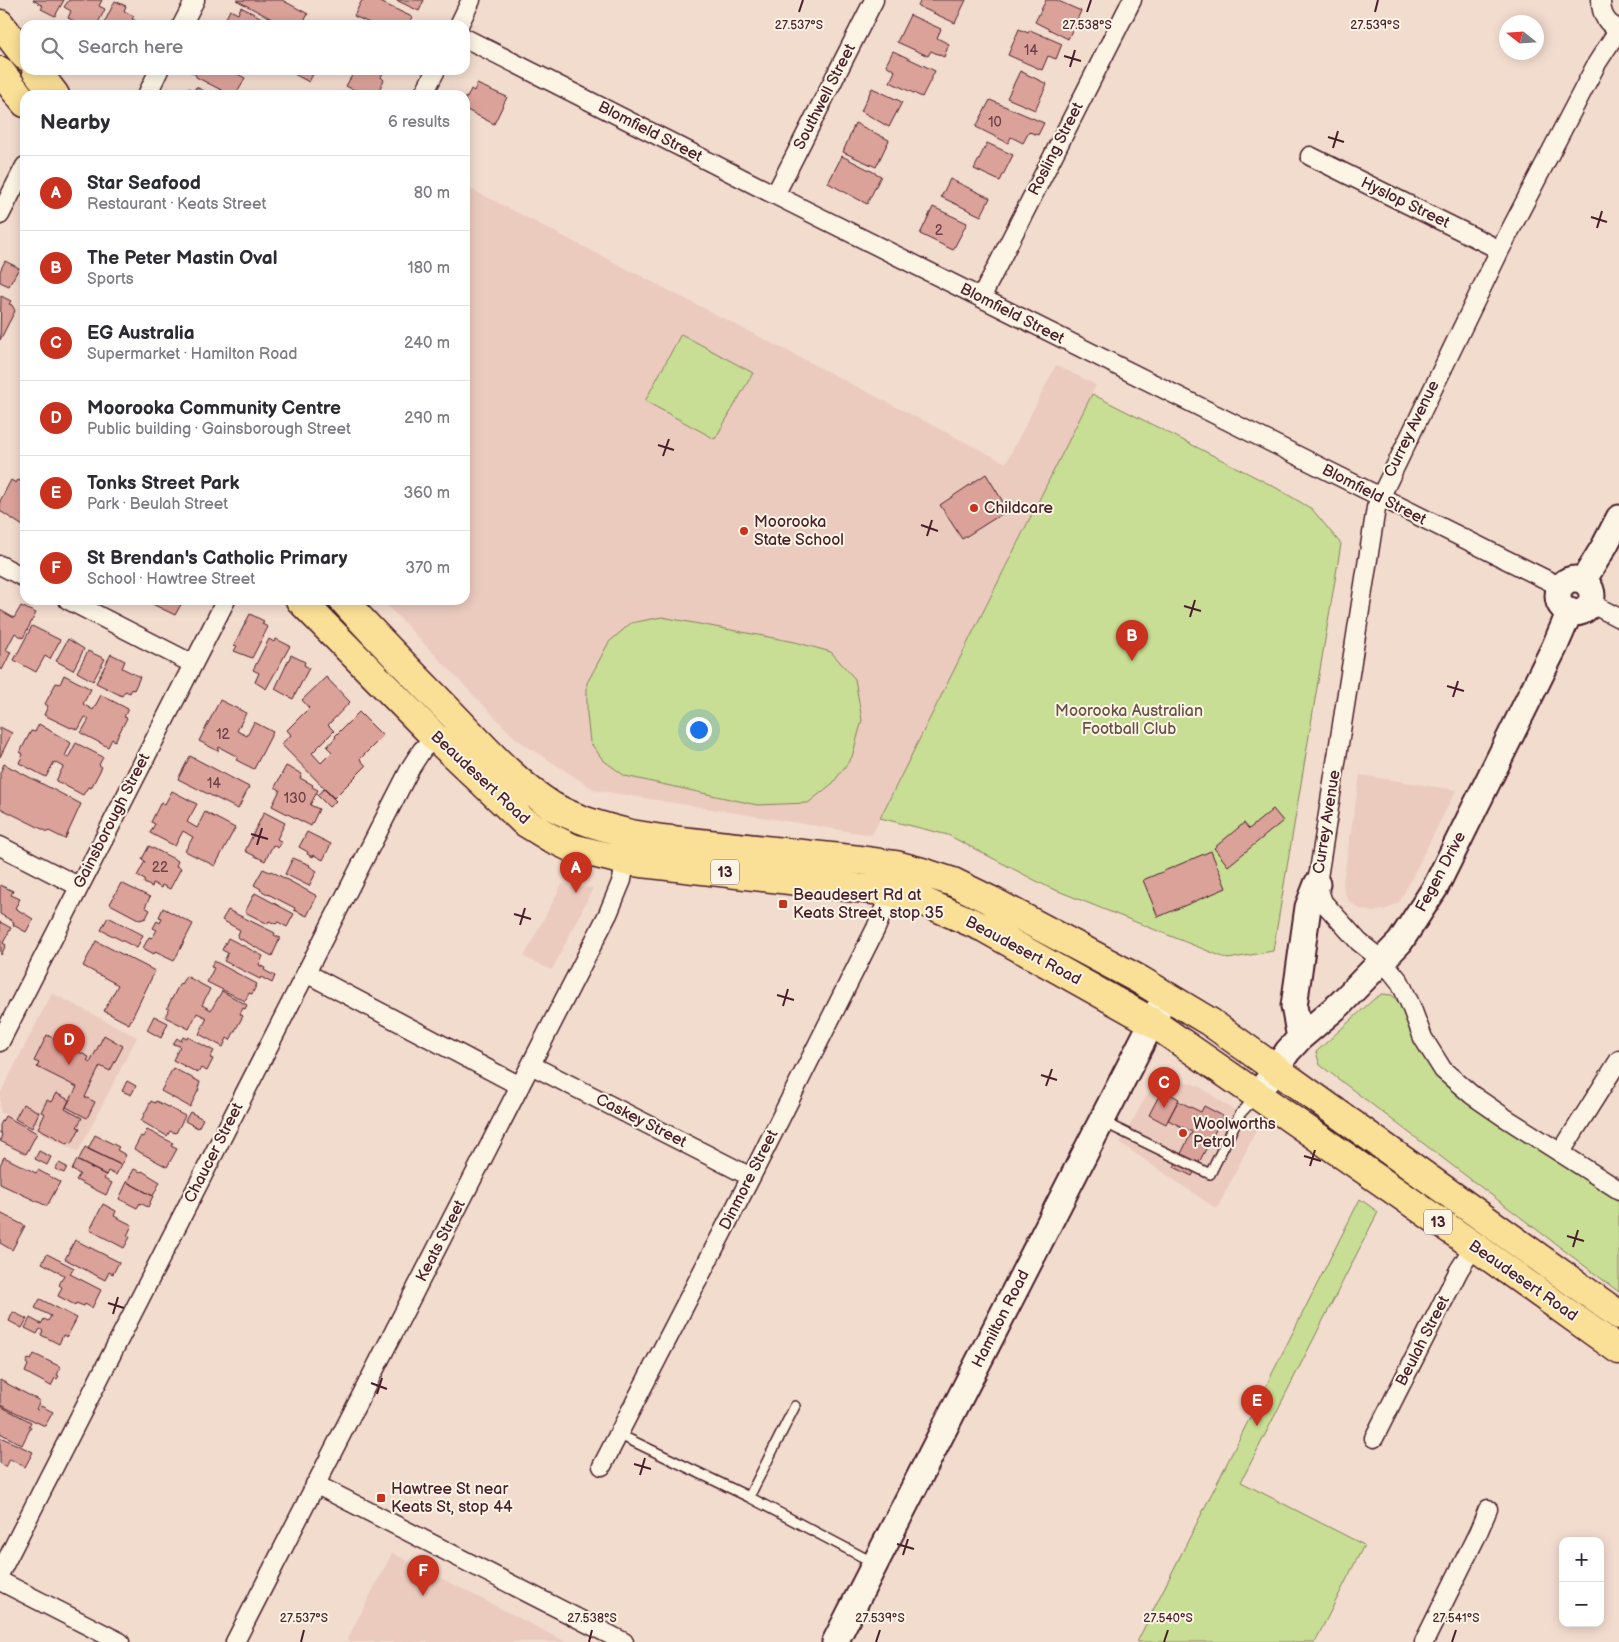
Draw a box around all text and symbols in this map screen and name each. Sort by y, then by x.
north arrow [1499,15,1544,60]
text: 27.537°S [775,18,823,33]
text: 27.538°S [1062,18,1112,33]
text: 27.539°S [1350,18,1400,33]
search box [20,20,470,75]
icon: search [38,34,66,62]
text: Search here [78,36,183,59]
street label: Southwell Street [790,41,860,153]
house number: 14 [1024,42,1038,59]
street label: Blomfield Street [595,98,705,167]
street label: Rosling Street [1024,99,1088,199]
text: Nearby [40,110,110,135]
text: 6 results [388,113,450,132]
house number: 10 [988,114,1002,131]
text: Star Seafood [87,172,201,195]
street label: Hyslop Street [1357,173,1453,233]
text: A [51,184,61,203]
text: 80 m [414,184,450,203]
text: Restaurant · Keats Street [87,195,266,214]
house number: 2 [935,222,944,239]
text: The Peter Mastin Oval [87,247,278,270]
text: B [50,259,62,278]
text: 180 m [408,259,450,278]
text: Sports [87,270,134,289]
street label: Blomfield Street [957,280,1067,349]
text: EG Australia [87,322,195,345]
text: C [50,334,62,353]
text: 240 m [404,334,450,353]
text: Supermarket · Hamilton Road [87,345,297,364]
street label: Currey Avenue [1380,377,1444,480]
text: Moorooka Community Centre [87,397,341,420]
text: D [50,409,62,428]
text: 290 m [404,409,450,428]
text: Public building · Gainsborough Street [87,420,351,439]
street label: Blomfield Street [1319,461,1429,530]
text: Tonks Street Park [87,472,239,495]
text: E [51,484,61,503]
text: 360 m [403,484,450,503]
text: Park · Beulah Street [87,495,228,514]
place label: Childcare [984,499,1054,518]
marker: Childcare [968,502,980,514]
place label: Moorooka State School [754,513,844,550]
marker: Moorooka State School [738,525,750,537]
text: St Brendan's Catholic Primary [87,547,347,570]
text: F [51,559,61,578]
text: 370 m [405,559,450,578]
text: School · Hawtree Street [87,570,255,589]
pin: B [1116,620,1148,661]
park label: Moorooka Australian Football Club [1055,702,1203,739]
your location [686,717,712,743]
house number: 12 [216,726,231,743]
street label: Beaudesert Road [427,727,533,829]
street label: Gainsborough Street [70,750,154,892]
street label: Currey Avenue [1309,768,1345,875]
house number: 14 [207,775,221,792]
house number: 130 [284,790,306,807]
street label: Fegen Drive [1412,828,1470,915]
pin: A [560,852,592,893]
house number: 22 [152,859,169,876]
road number: 13 [711,860,739,884]
place label: Beaudesert Rd at Keats Street, stop 35 [793,886,944,923]
marker: Beaudesert Rd at Keats Street, stop 35 [777,898,789,910]
street label: Beaudesert Road [962,912,1084,990]
pin: D [53,1024,85,1065]
pin: C [1148,1067,1180,1108]
street label: Caskey Street [592,1090,690,1152]
street label: Chaucer Street [181,1100,247,1206]
place label: Woolworths Petrol [1193,1115,1276,1152]
street label: Dinmore Street [716,1127,782,1233]
marker: Woolworths Petrol [1177,1127,1189,1139]
street label: Keats Street [412,1197,470,1285]
road number: 13 [1424,1210,1452,1234]
street label: Beaudesert Road [1465,1236,1581,1326]
street label: Hamilton Road [968,1267,1034,1371]
street label: Beulah Street [1392,1293,1454,1389]
pin: E [1241,1385,1273,1426]
place label: Hawtree St near Keats St, stop 44 [391,1480,513,1517]
marker: Hawtree St near Keats St, stop 44 [375,1492,387,1504]
map controls [1559,1537,1604,1627]
button: + [1559,1537,1604,1582]
pin: F [407,1555,439,1596]
button: − [1559,1582,1604,1627]
text: 27.537°S [280,1611,328,1626]
text: 27.538°S [567,1611,617,1626]
text: 27.539°S [855,1611,905,1626]
text: 27.540°S [1143,1611,1193,1626]
text: 27.541°S [1433,1611,1479,1626]

